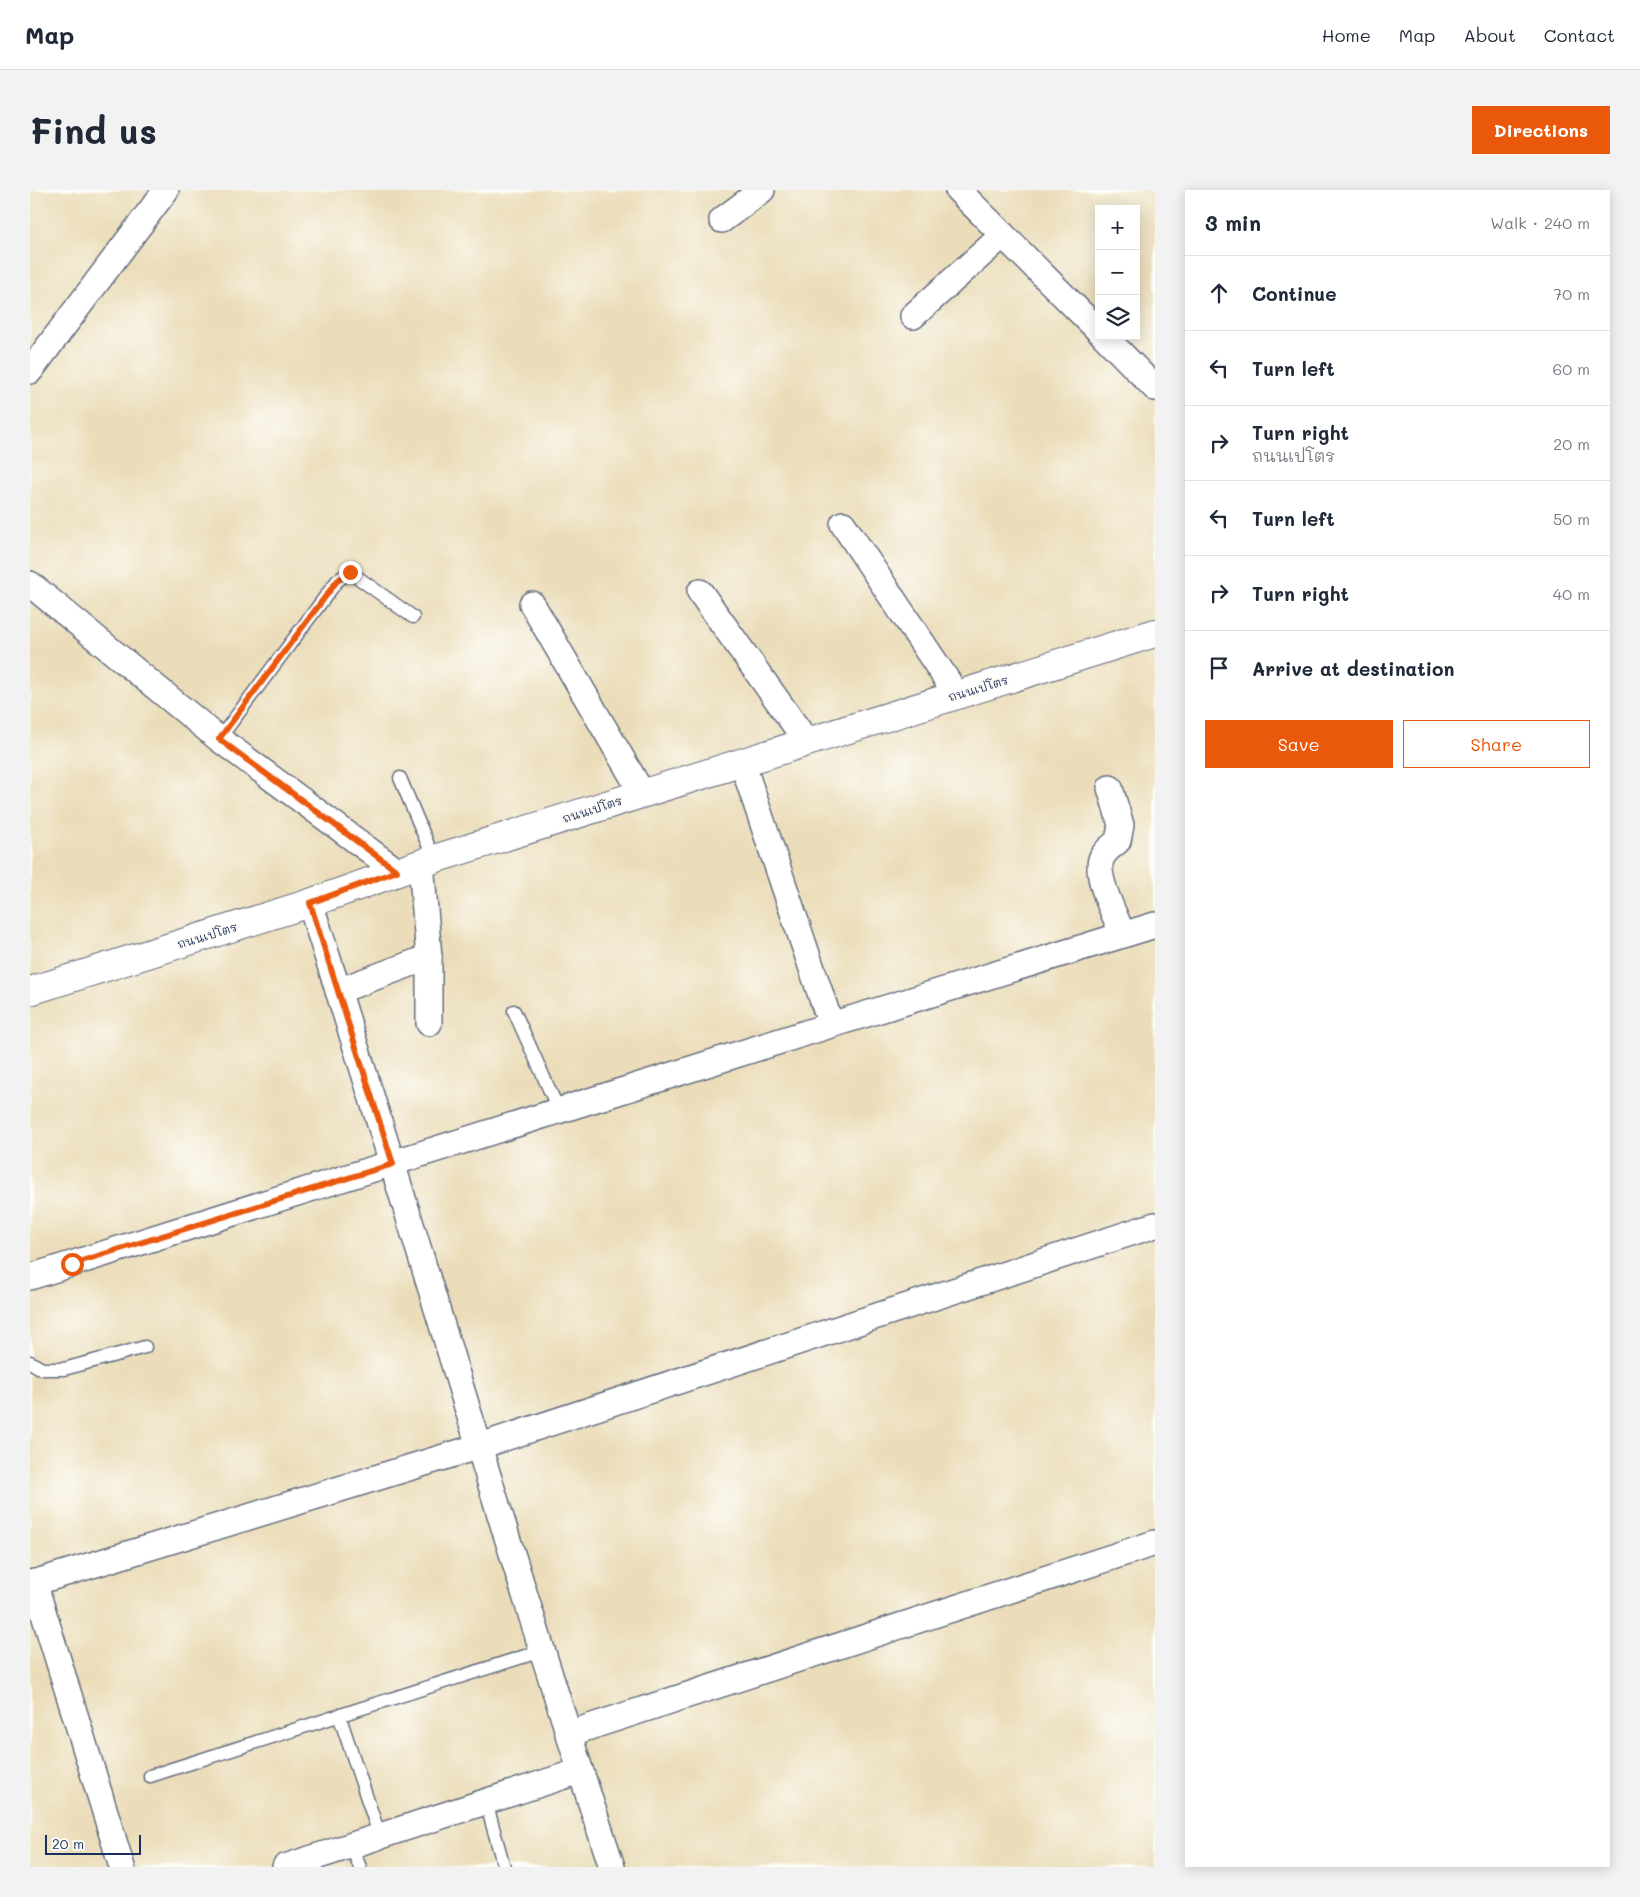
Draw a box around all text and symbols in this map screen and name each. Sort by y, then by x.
text: Map [25,19,74,50]
text: Home [1322,23,1371,47]
text: Map [1399,23,1435,47]
text: About [1463,23,1516,47]
text: Contact [1544,23,1615,47]
button: Directions [1472,106,1610,154]
text: Find us [30,107,157,153]
map controls [1095,205,1140,340]
button: + [1095,205,1140,250]
text: 3 min [1205,209,1261,236]
text: Walk · 240 m [1490,212,1590,233]
button: − [1095,250,1140,295]
icon: ahead [1205,279,1233,307]
text: Continue [1252,281,1337,306]
text: 70 m [1553,283,1590,304]
button: layers [1095,295,1140,340]
icon: left [1205,354,1233,382]
text: Turn left [1252,356,1335,381]
text: 60 m [1553,358,1590,379]
text: Turn right [1252,420,1349,445]
icon: right [1205,429,1233,457]
text: 20 m [1553,433,1590,454]
text: ถนนเปโตร [1252,445,1335,466]
icon: left [1205,504,1233,532]
text: Turn left [1252,506,1335,531]
text: 50 m [1553,508,1590,529]
route end [339,561,362,584]
icon: right [1205,579,1233,607]
text: Turn right [1252,581,1349,606]
text: 40 m [1553,583,1590,604]
icon: arrive [1205,654,1233,682]
text: Arrive at destination [1252,656,1455,681]
street label: ถนนเปโตร [946,671,1010,705]
button: Save [1205,720,1393,768]
button: Share [1403,720,1590,768]
street label: ถนนเปโตร [560,792,624,826]
street label: ถนนเปโตร [175,918,239,952]
route start [61,1253,84,1276]
scale bar [45,1832,141,1855]
text: 20 m [52,1834,84,1853]

